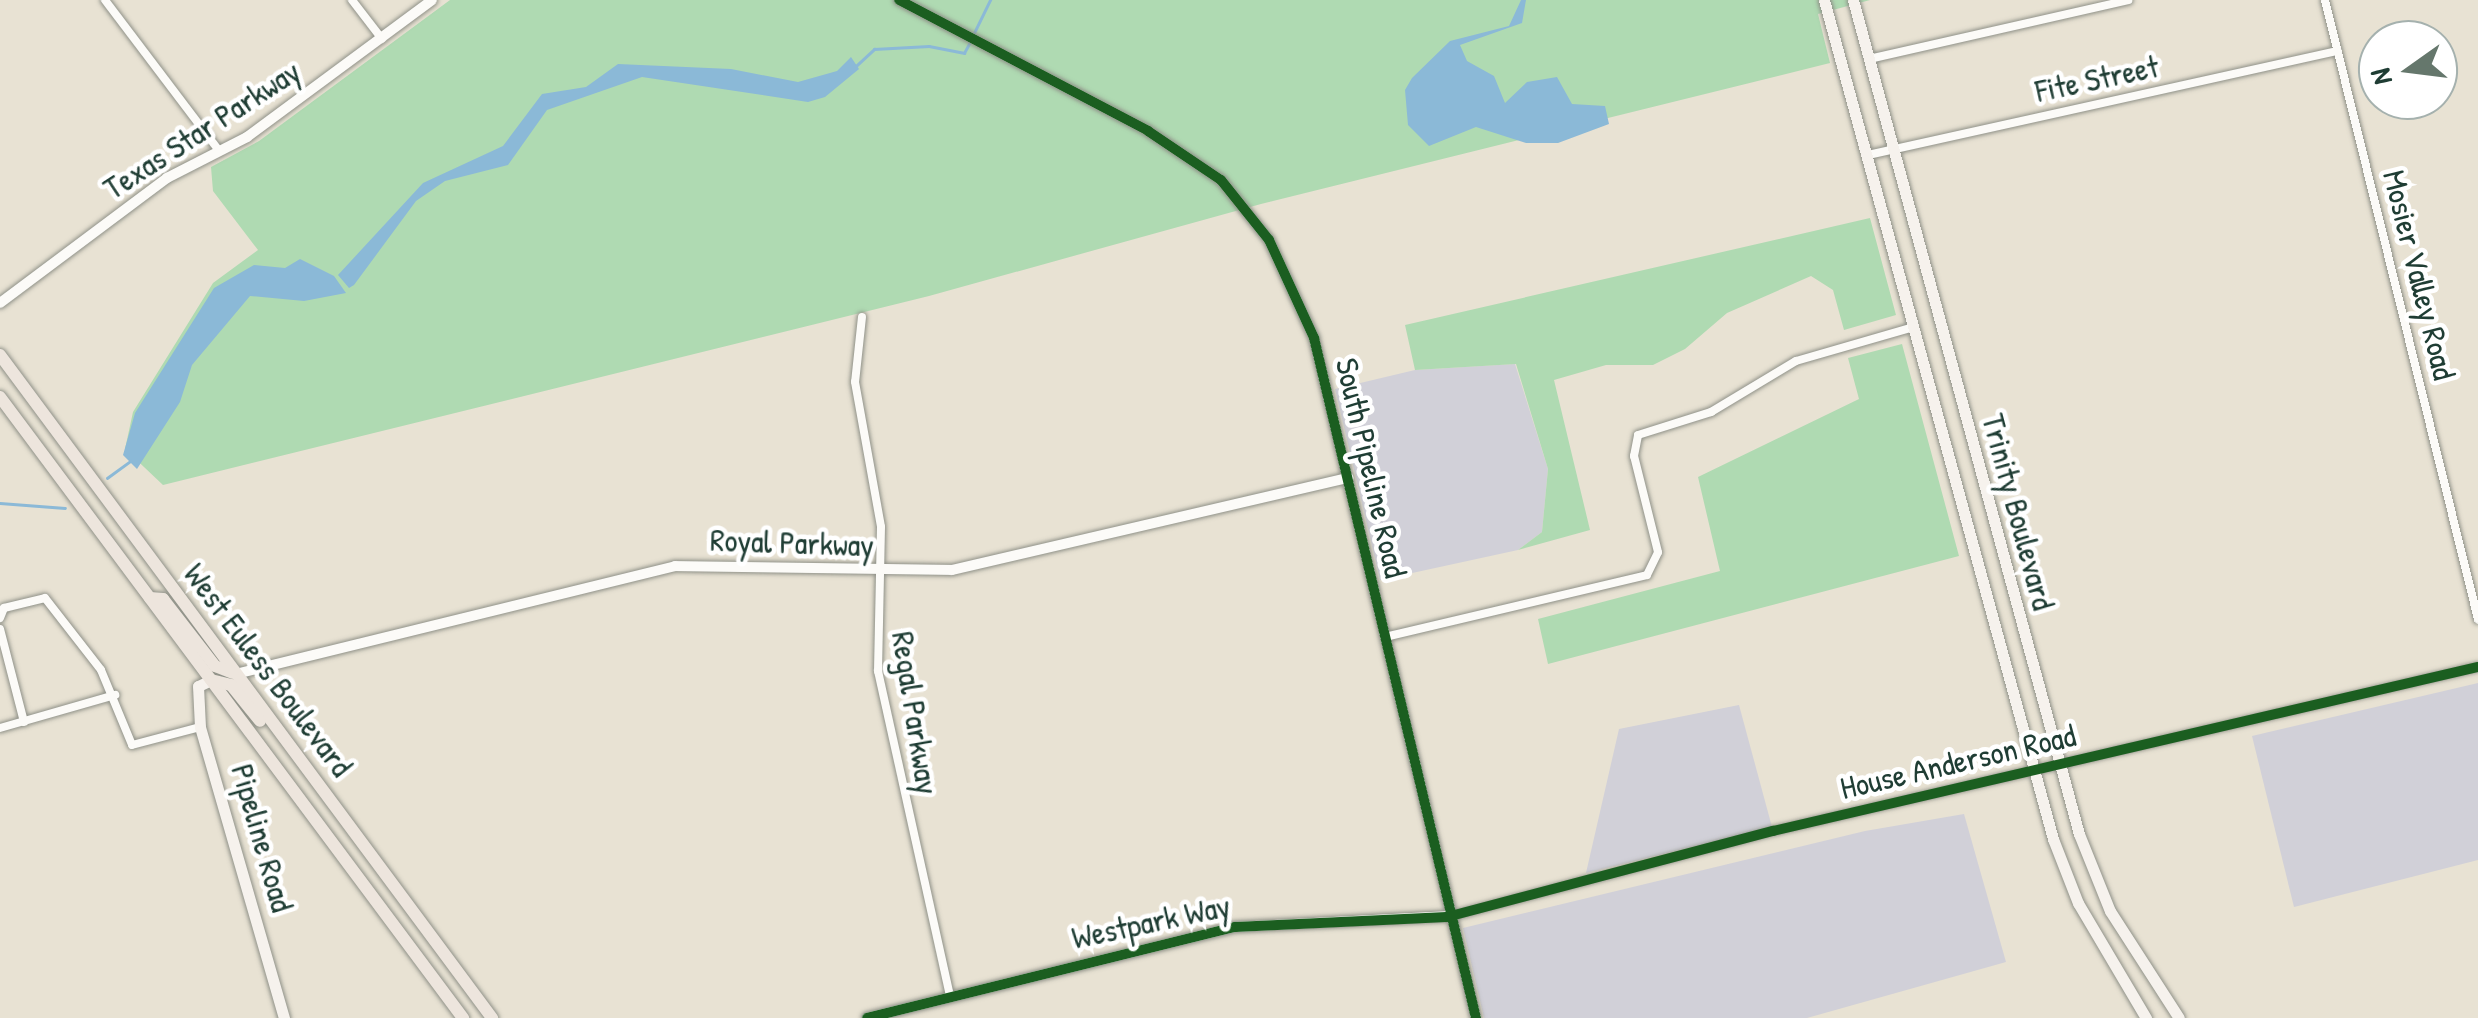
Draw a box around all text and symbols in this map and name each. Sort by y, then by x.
north arrow [2358,20,2458,120]
street label: Fite Street [2032,47,2162,111]
street label: Texas Star Parkway [97,52,307,208]
text: N [2361,65,2401,89]
street label: Mosier Valley Road [2374,166,2464,384]
street label: South Pipeline Road [1327,355,1415,581]
street label: Trinity Boulevard [1973,410,2063,614]
street label: Royal Parkway [709,521,875,565]
street label: West Euless Boulevard [175,556,361,784]
street label: Regal Parkway [883,629,947,797]
street label: House Anderson Road [1837,716,2079,808]
street label: Pipeline Road [223,760,301,916]
street label: Westpark Way [1068,887,1234,957]

